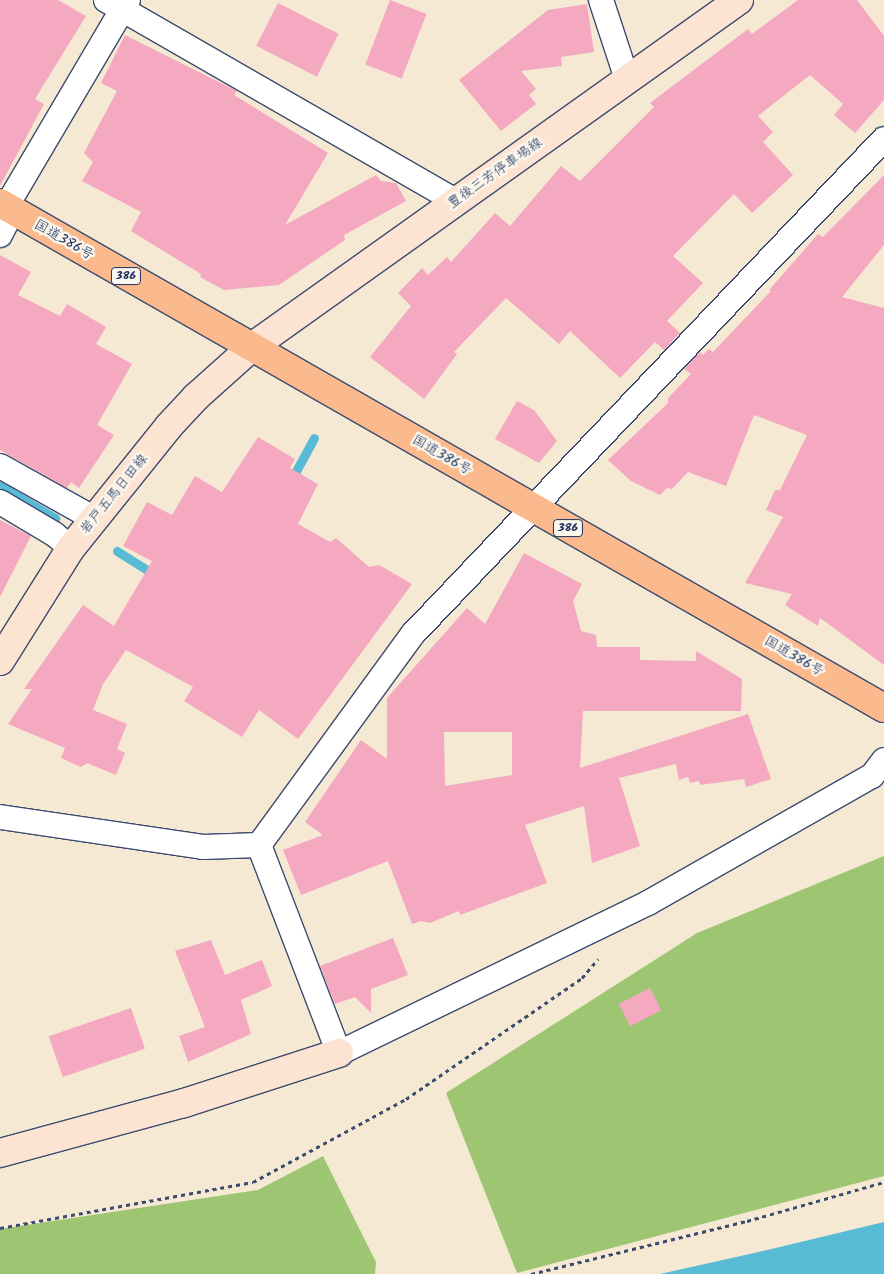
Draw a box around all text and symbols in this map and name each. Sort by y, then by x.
street label: 豊後三芳停車場線 [444,134,546,212]
street label: 国道386号 [31,216,97,264]
road number: 386 [110,266,142,286]
street label: 国道386号 [409,431,475,479]
street label: 岩戸五馬日田線 [77,451,151,537]
road number: 386 [552,518,584,538]
street label: 国道386号 [761,632,827,680]

